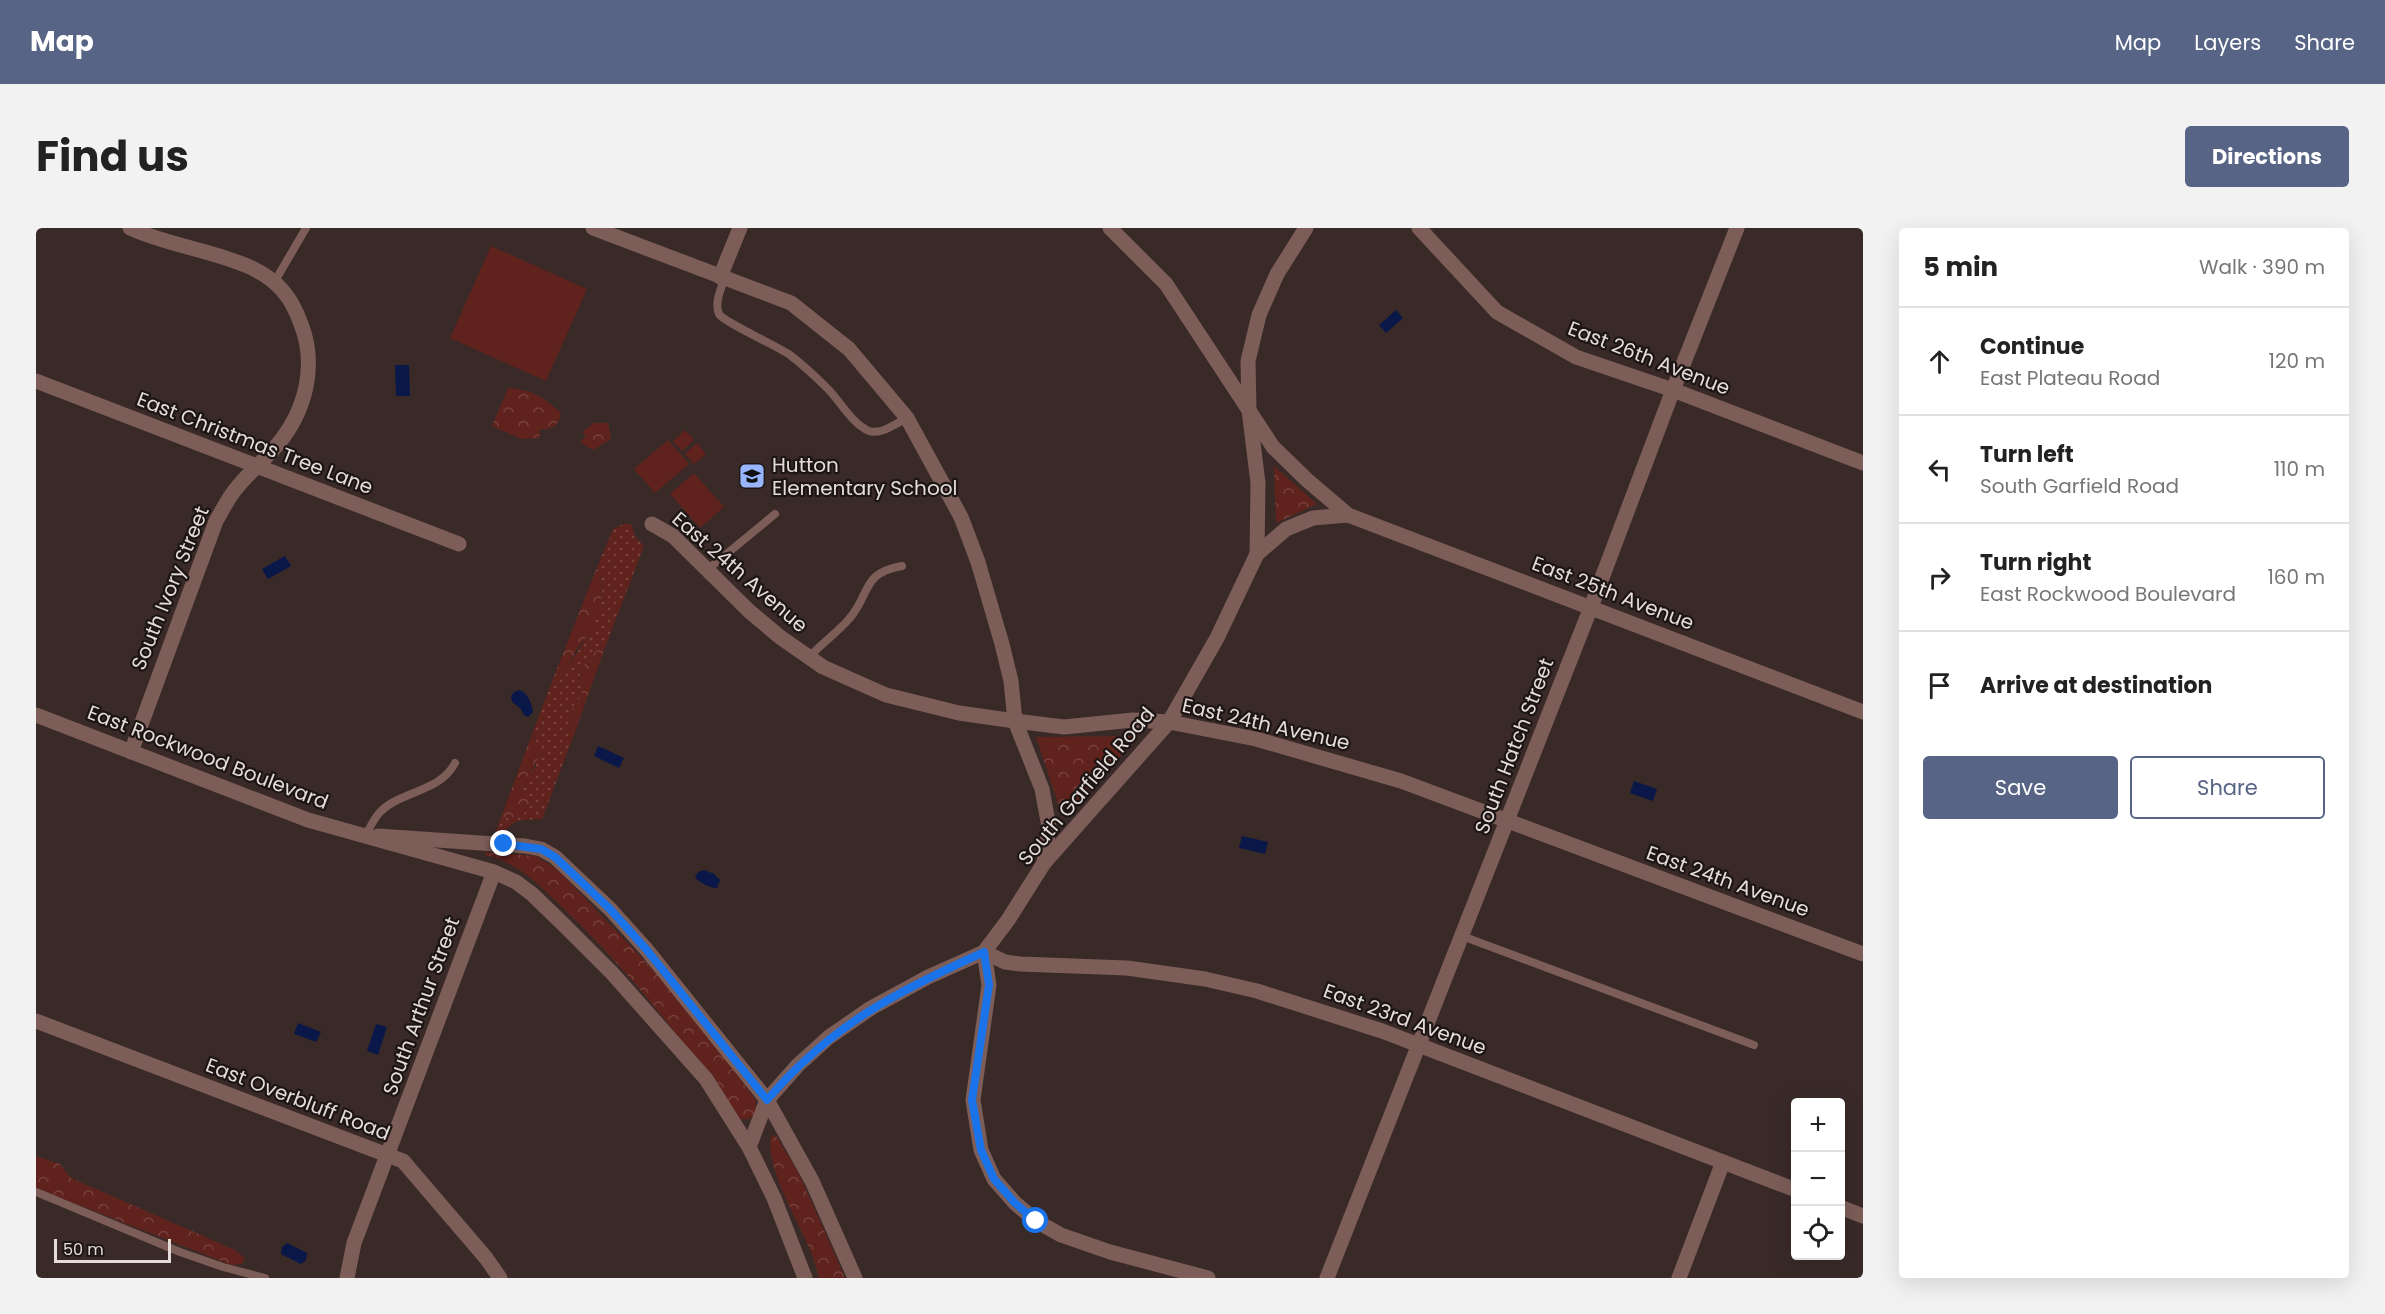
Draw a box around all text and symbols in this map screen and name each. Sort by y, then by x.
text: Map [30,22,94,61]
text: Map [2115,28,2161,57]
text: Layers [2194,28,2261,57]
text: Share [2294,28,2355,57]
button: Directions [2185,126,2349,187]
text: Find us [36,127,189,186]
text: 5 min [1923,249,1998,285]
text: Walk · 390 m [2199,253,2325,281]
street label: East 26th Avenue [1564,314,1734,402]
text: Continue [1980,331,2084,362]
icon: ahead [1923,345,1956,378]
text: 120 m [2269,347,2325,375]
text: East Plateau Road [1980,364,2160,392]
street label: East Christmas Tree Lane [133,385,377,501]
text: Turn left [1980,439,2074,470]
place label: Hutton Elementary School [772,451,957,502]
icon: left [1923,453,1956,486]
text: 110 m [2274,455,2325,483]
school or university icon: Hutton Elementary School [737,461,767,491]
text: South Garfield Road [1980,472,2179,500]
street label: South Ivory Street [124,502,216,674]
street label: East 24th Avenue [666,505,814,639]
text: Turn right [1980,547,2091,578]
street label: East 25th Avenue [1528,549,1698,637]
icon: right [1923,561,1956,594]
text: 160 m [2267,563,2325,591]
text: East Rockwood Boulevard [1980,580,2236,608]
street label: South Hatch Street [1468,654,1560,838]
icon: arrive [1923,669,1956,702]
text: Arrive at destination [1980,670,2212,701]
street label: East 24th Avenue [1179,691,1353,757]
street label: East Rockwood Boulevard [83,698,333,816]
street label: South Garfield Road [1011,701,1161,871]
button: Save [1923,756,2118,819]
button: Share [2130,756,2325,819]
route end [490,830,516,856]
street label: East 24th Avenue [1643,839,1813,923]
street label: South Arthur Street [376,913,466,1099]
street label: East 23rd Avenue [1320,977,1490,1061]
street label: East Overbluff Road [202,1051,394,1147]
map controls [1791,1098,1845,1260]
button: + [1791,1098,1845,1152]
button: − [1791,1152,1845,1206]
button: locate [1791,1206,1845,1260]
route start [1022,1207,1048,1233]
scale bar [54,1236,171,1264]
text: 50 m [63,1238,104,1261]

